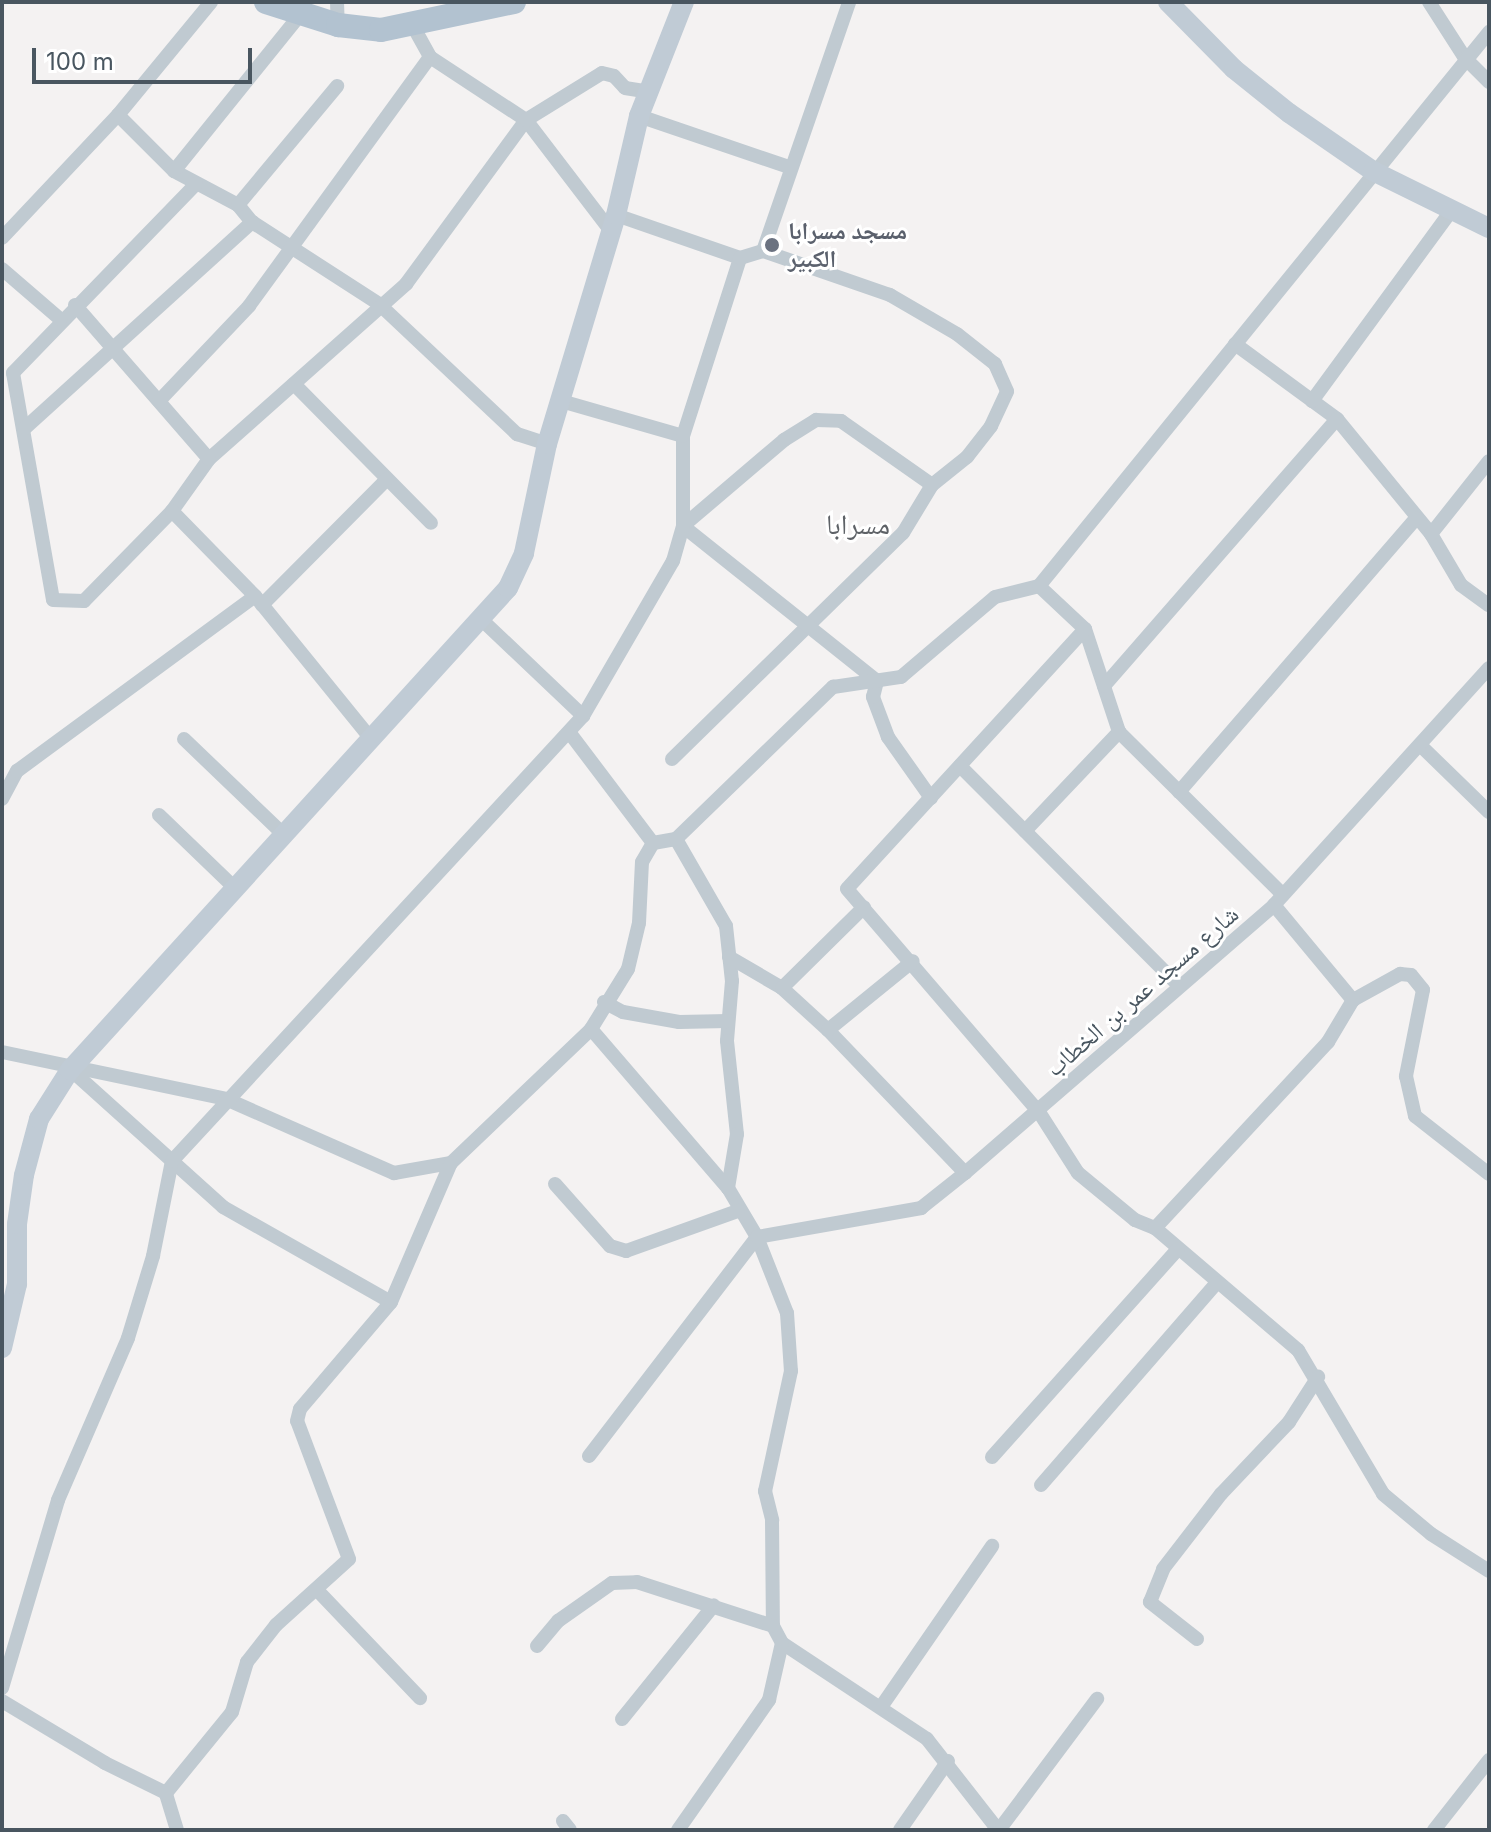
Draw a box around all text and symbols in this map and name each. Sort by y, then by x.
scale bar [36,32,256,82]
text: 100 m [46,47,114,76]
place label: مسجد مسرابا الكبير [788,217,907,273]
marker: مسجد مسرابا الكبير [763,236,781,254]
district label: مسرابا [826,507,890,541]
street label: شارع مسجد عمر بن الخطاب [1040,900,1244,1082]

